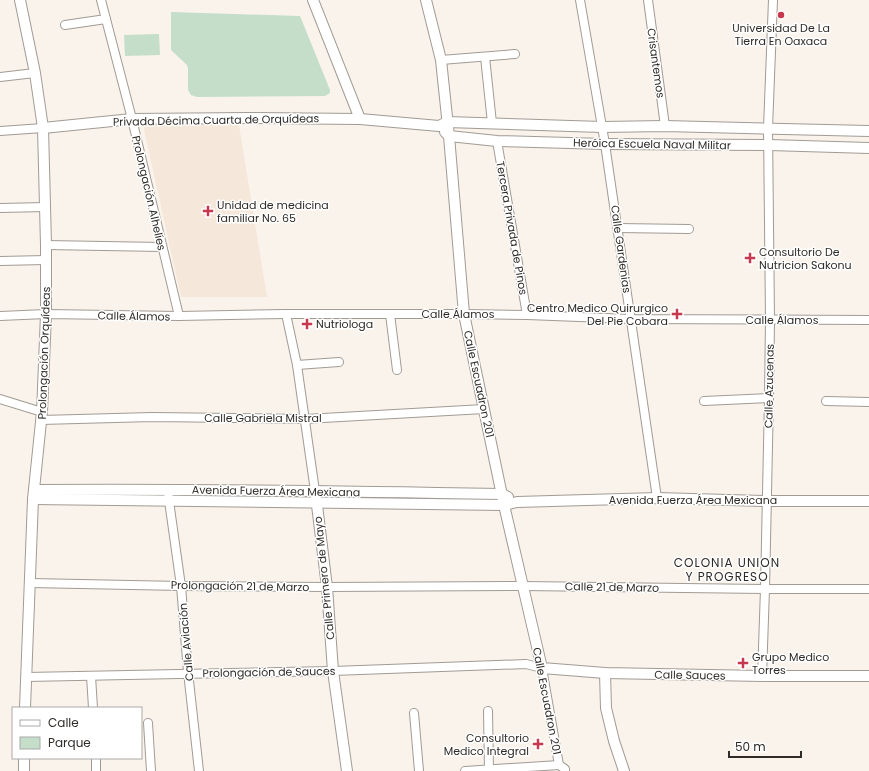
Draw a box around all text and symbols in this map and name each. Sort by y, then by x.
marker: Universidad De La Tierra En Oaxaca [776,10,786,20]
place label: Universidad De La Tierra En Oaxaca [732,20,830,49]
street label: Crisantemos [643,27,669,99]
street label: Privada Décima Cuarta de Orquídeas [113,110,320,130]
street label: Prolongación Alhelíes [128,134,170,252]
street label: Heróica Escuela Naval Militar [573,135,731,153]
street label: Tercera Privada de Pinos [492,160,532,296]
place label: Unidad de medicina familiar No. 65 [217,197,329,226]
street label: Calle Gardenias [607,204,635,294]
marker: Unidad de medicina familiar No. 65 [202,205,214,217]
place label: Consultorio De Nutricion Sakonu [759,244,852,273]
marker: Consultorio De Nutricion Sakonu [744,252,756,264]
street label: Prolongación Orquídeas [34,286,54,420]
place label: Centro Medico Quirurgico Del Pie Cobara [527,300,668,329]
street label: Calle Álamos [422,306,495,322]
street label: Calle Álamos [97,307,171,325]
marker: Centro Medico Quirurgico Del Pie Cobara [671,308,683,320]
street label: Calle Álamos [746,312,819,328]
place label: Nutriologa [316,316,373,332]
marker: Nutriologa [301,318,313,330]
street label: Calle Escuadron 201 [460,329,498,439]
street label: Calle Azucenas [760,343,778,428]
street label: Calle Gabriela Mistral [204,410,322,426]
street label: Avenida Fuerza Área Mexicana [192,482,360,500]
street label: Avenida Fuerza Área Mexicana [609,492,777,508]
street label: Calle Primero de Mayo [310,516,338,640]
district label: COLONIA UNION Y PROGRESO [674,554,780,585]
street label: Prolongación 21 de Marzo [171,577,309,595]
street label: Calle 21 de Marzo [565,578,659,596]
street label: Calle Aviación [175,602,197,682]
street label: Calle Escuadron 201 [529,646,565,756]
place label: Grupo Medico Torres [752,649,829,678]
marker: Grupo Medico Torres [737,657,749,669]
street label: Prolongación de Sauces [202,663,336,681]
street label: Calle Sauces [654,666,726,684]
legend [12,707,142,759]
text: Calle [48,714,79,731]
place label: Consultorio Medico Integral [444,730,529,759]
scale bar [729,733,801,759]
text: Parque [48,734,91,751]
marker: Consultorio Medico Integral [532,738,544,750]
text: 50 m [735,738,766,755]

